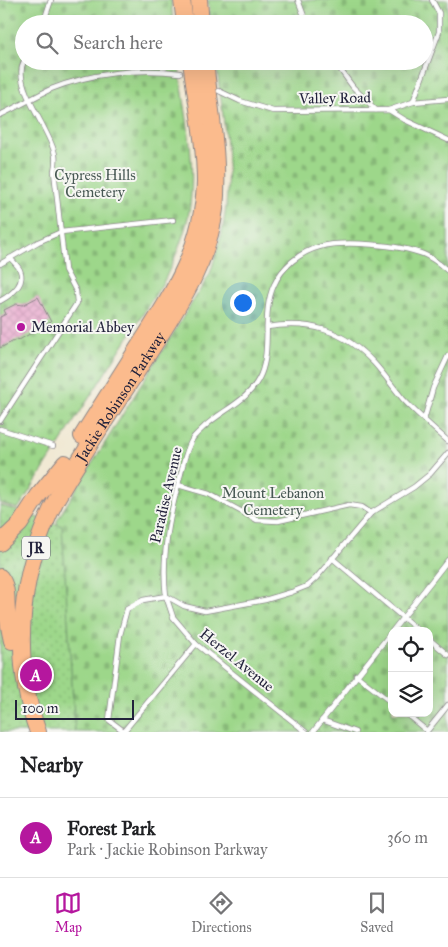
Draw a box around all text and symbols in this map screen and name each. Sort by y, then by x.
search box [15,15,433,70]
icon: search [33,29,61,57]
text: Search here [73,31,163,54]
street label: Valley Road [298,88,372,108]
park label: Cypress Hills Cemetery [54,166,136,201]
your location [230,290,256,316]
place label: Memorial Abbey [31,318,135,336]
marker: Memorial Abbey [15,321,27,333]
street label: Jackie Robinson Parkway [71,328,170,467]
street label: Paradise Avenue [146,445,186,545]
park label: Mount Lebanon Cemetery [222,484,324,519]
road number: JR [22,536,50,560]
street label: Herzel Avenue [196,625,278,695]
map controls [388,627,433,717]
button: locate [388,627,433,672]
pin: A [20,656,52,694]
button: layers [388,672,433,717]
scale bar [15,697,134,720]
text: 100 m [22,700,59,717]
text: Nearby [20,752,83,778]
text: Forest Park [67,817,156,840]
text: A [31,828,41,847]
text: 360 m [387,828,428,847]
text: Park · Jackie Robinson Parkway [67,840,267,859]
tab: Map [54,889,82,936]
tab: Directions [191,889,252,936]
tab: Saved [360,889,394,936]

